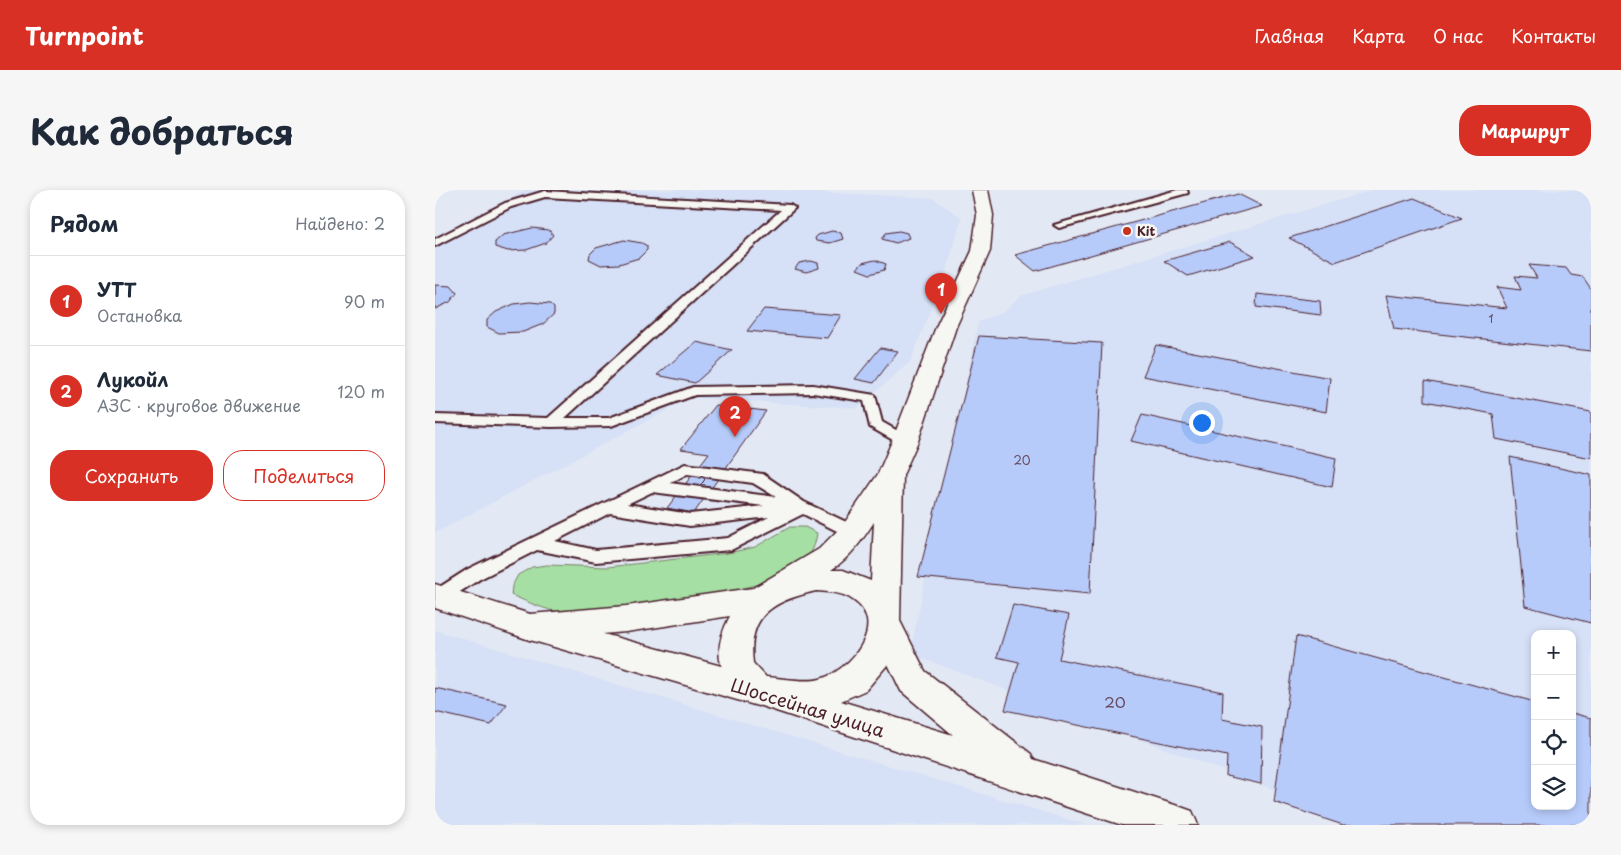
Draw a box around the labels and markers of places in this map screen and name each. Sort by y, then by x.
place label: Kit [1137,222,1155,240]
marker: Kit [1121,225,1133,237]
pin: 1 [925,273,957,314]
pin: 2 [719,396,751,437]

